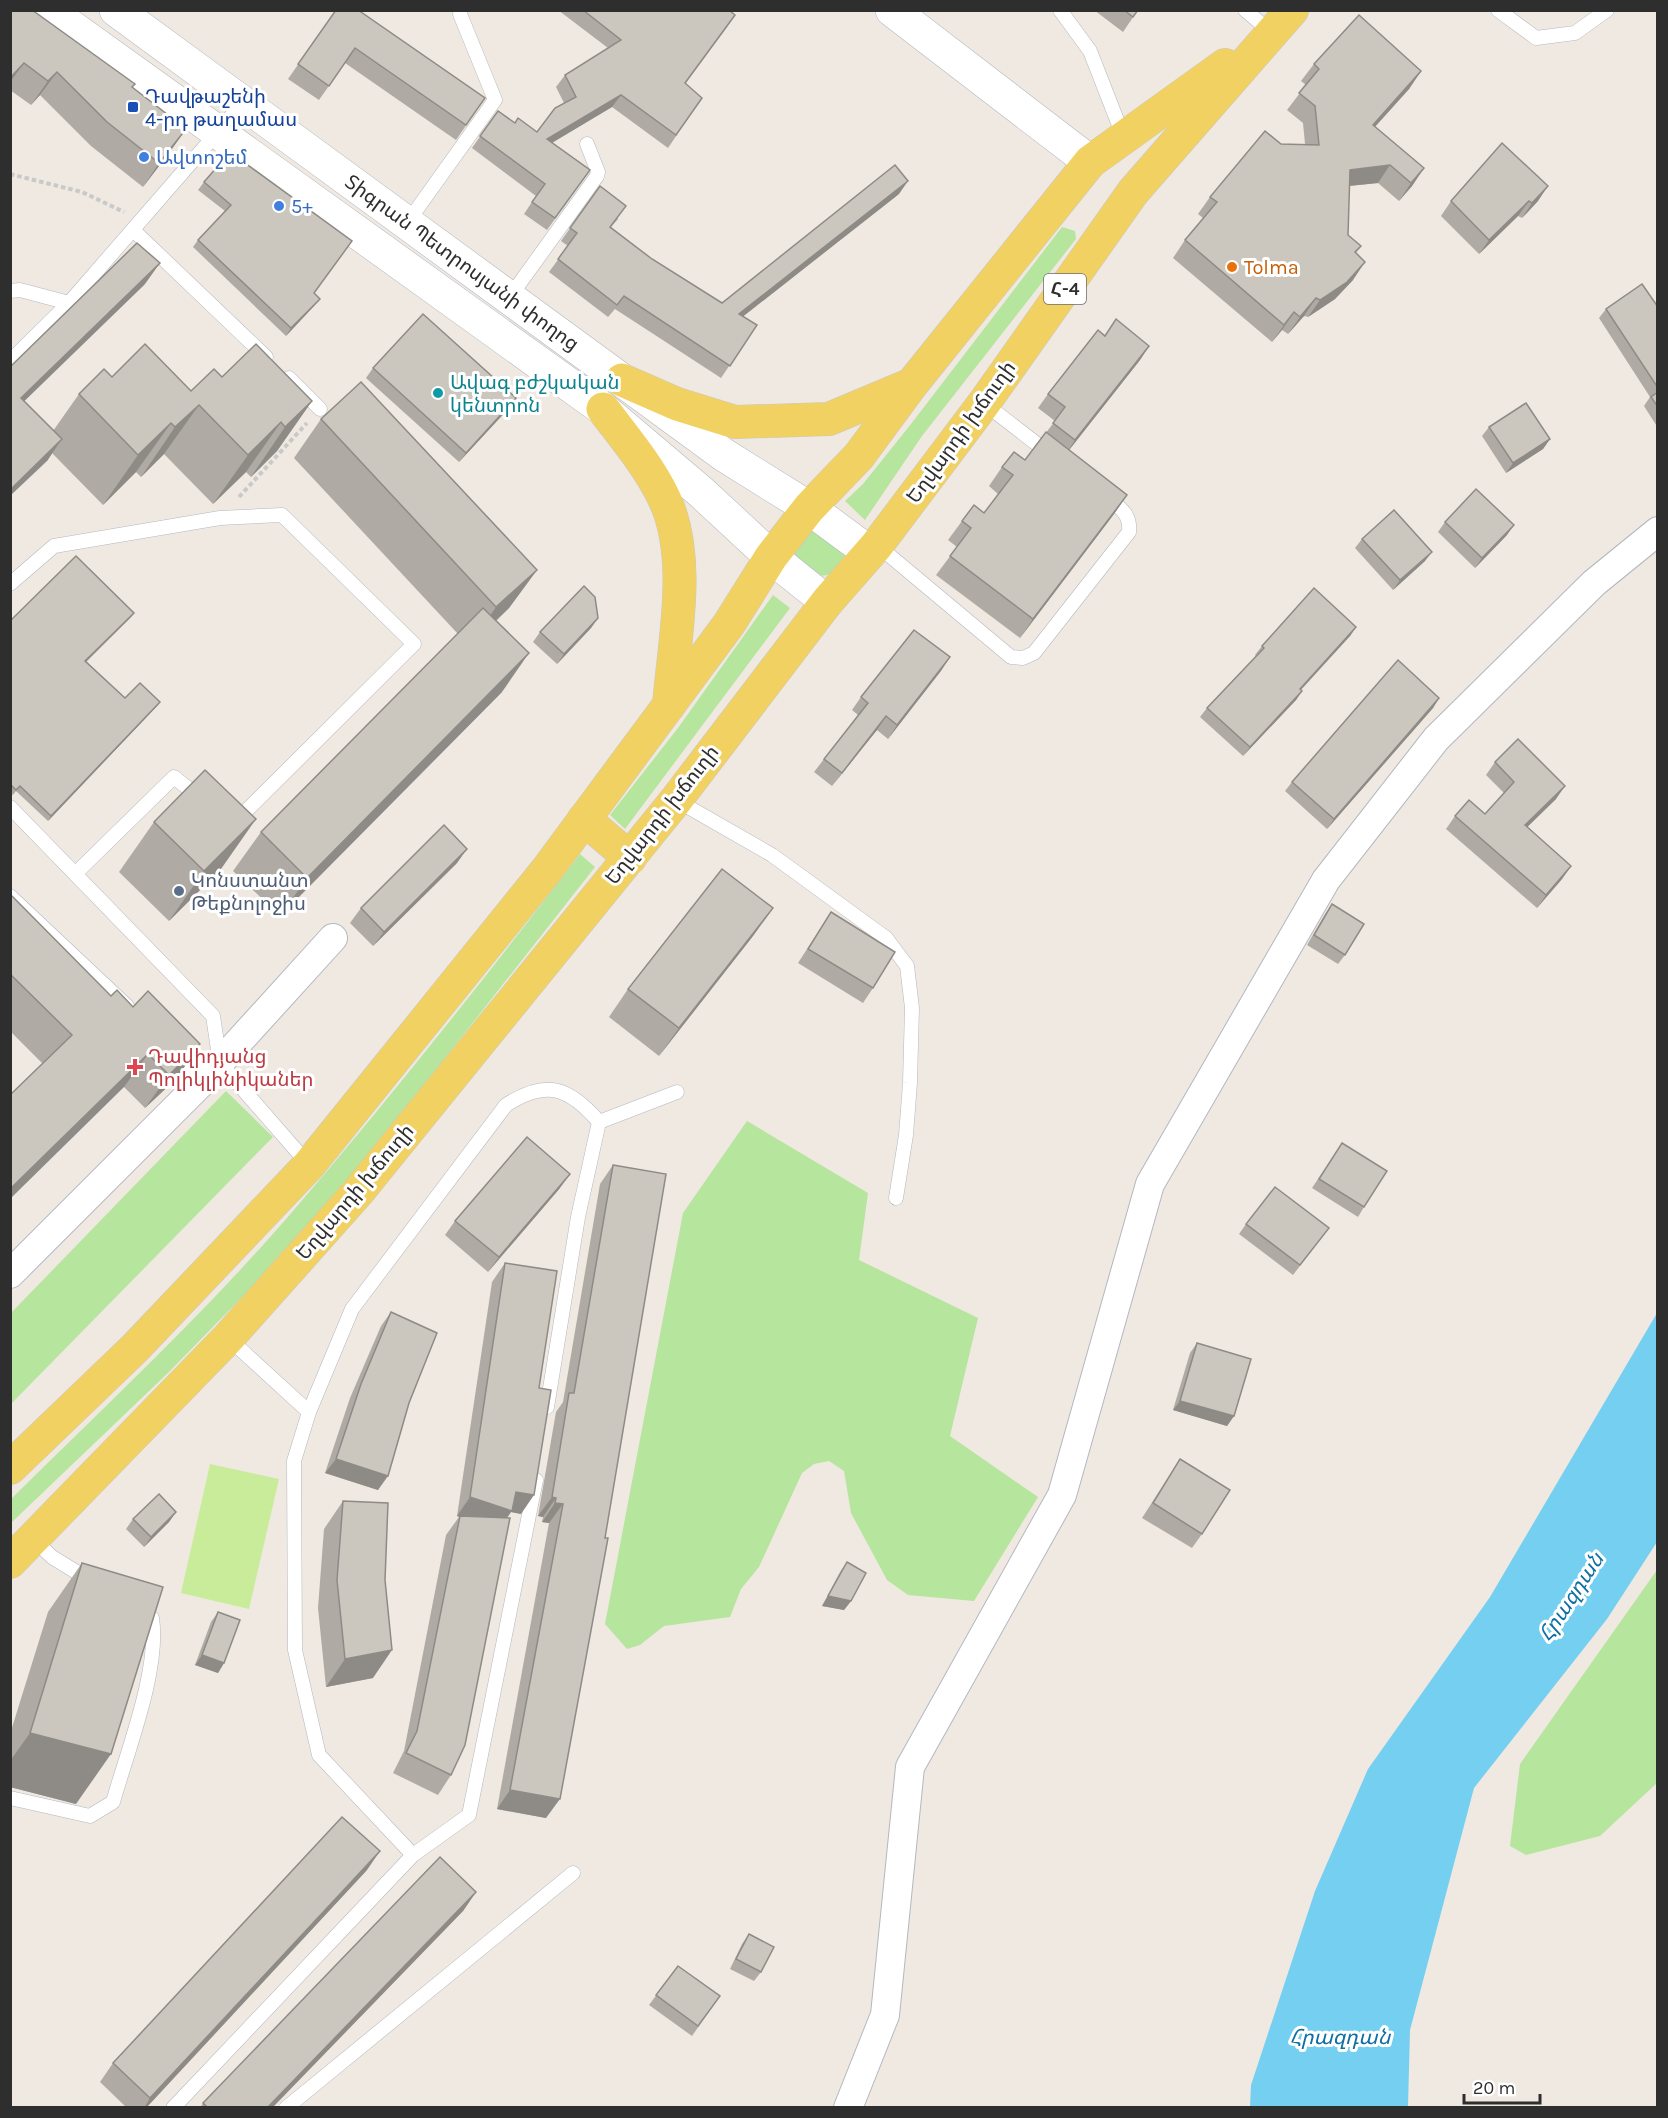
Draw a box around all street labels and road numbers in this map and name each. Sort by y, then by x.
street label: Տիգրան Պետրոսյանի փողոց [340,170,584,356]
road number: Հ-4 [1044,274,1086,304]
street label: Եղվարդի խճուղի [902,356,1020,508]
street label: Եղվարդի խճուղի [601,741,723,889]
street label: Եղվարդի խճուղի [292,1119,418,1265]

